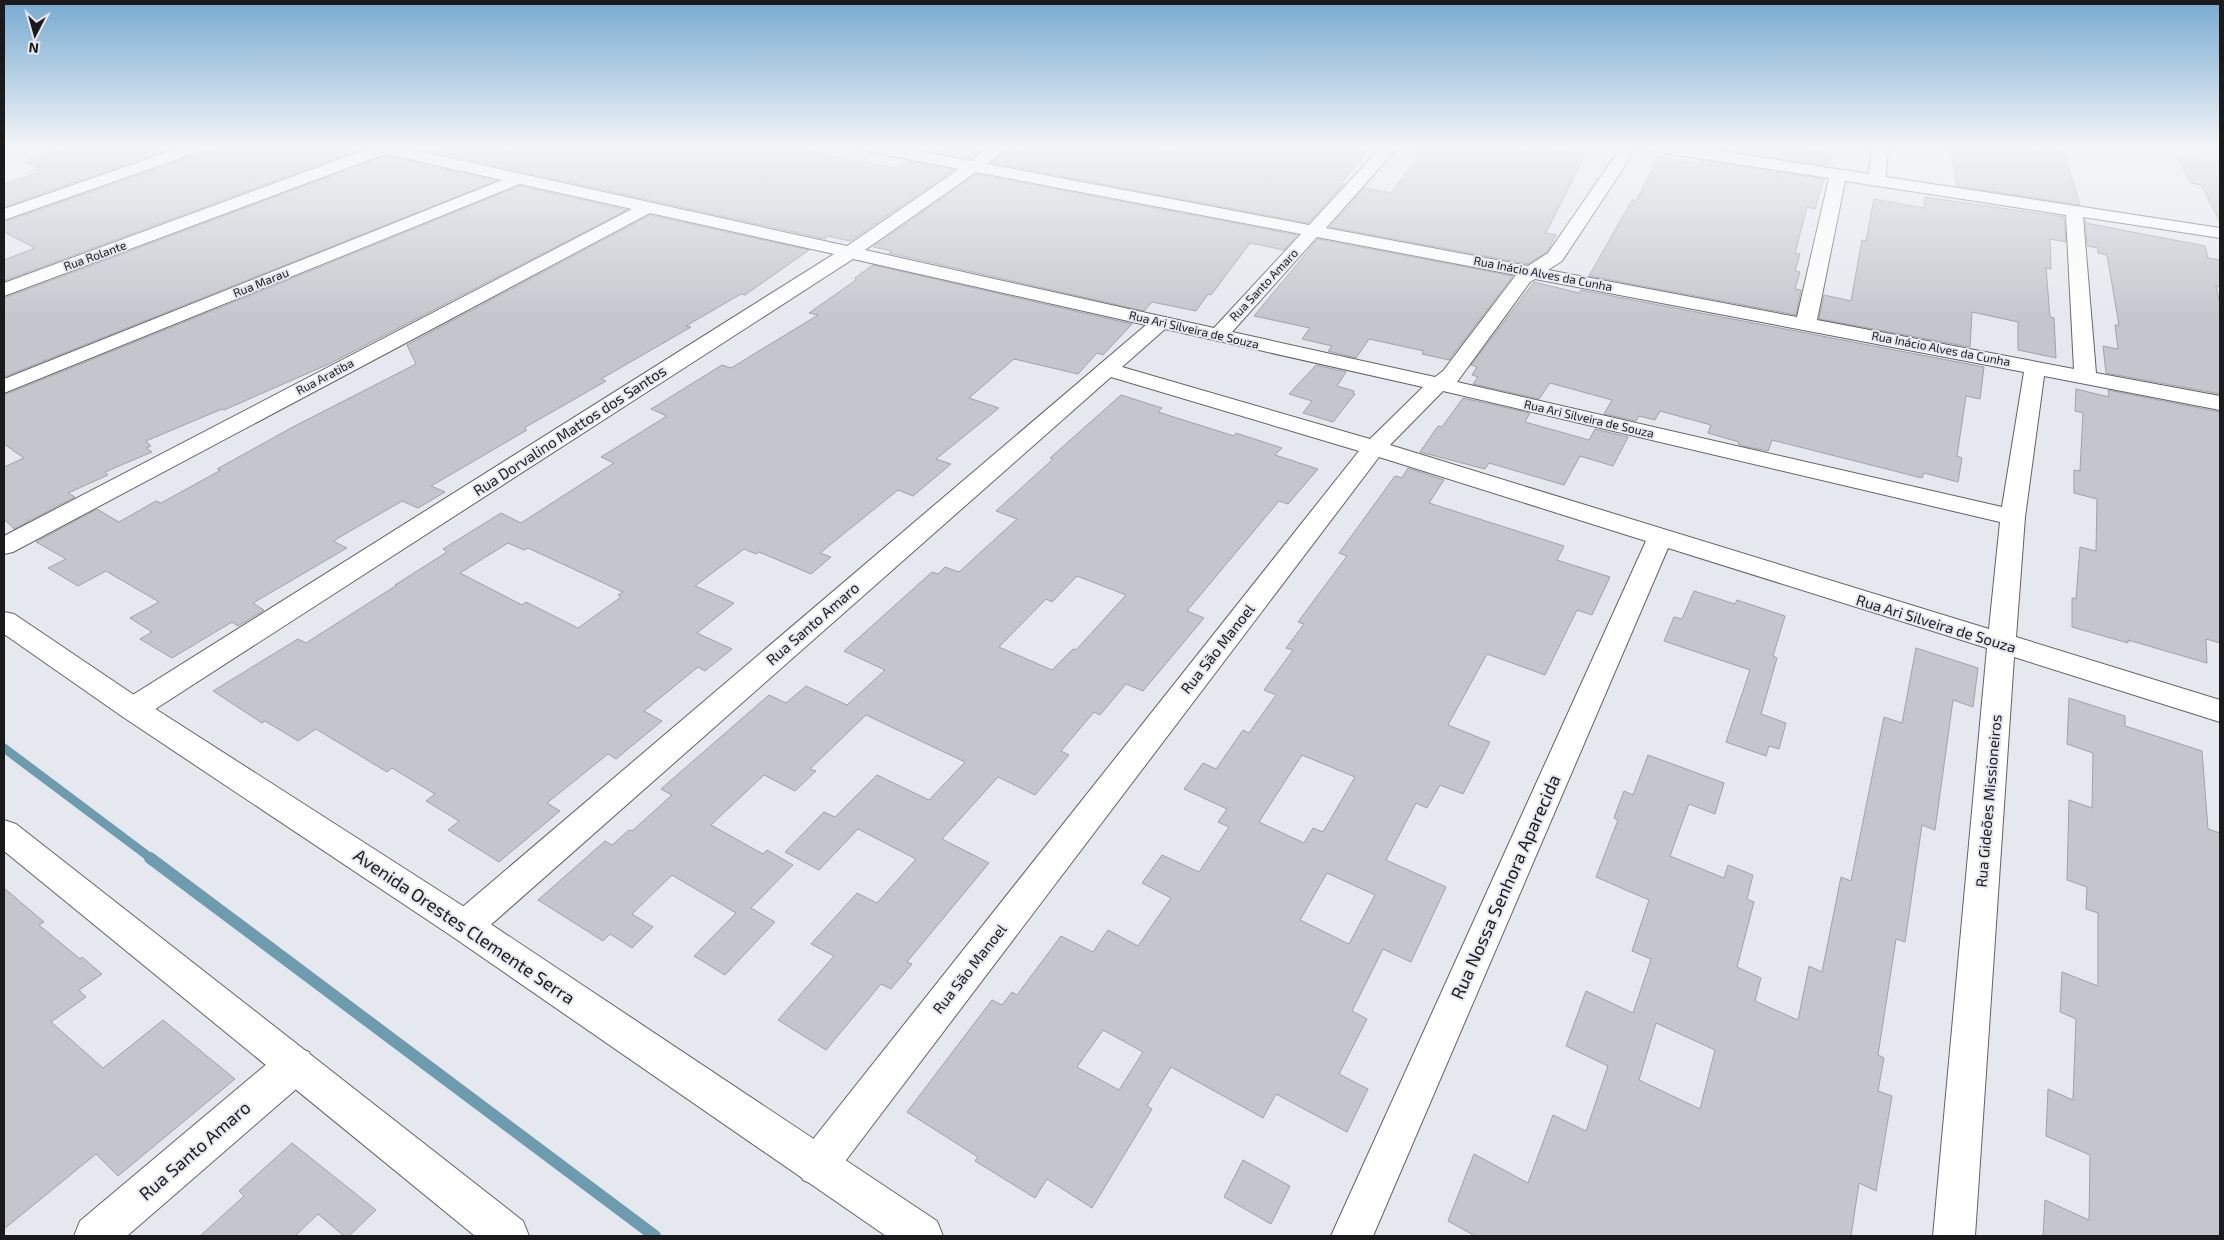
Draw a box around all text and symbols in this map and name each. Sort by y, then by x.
north arrow [10,10,60,60]
text: N [28,39,40,57]
street label: Rua Rolante [61,237,128,273]
street label: Rua Santo Amaro [1226,245,1300,323]
street label: Rua Inácio Alves da Cunha [1473,253,1614,293]
street label: Rua Marau [231,265,291,300]
street label: Rua Ari Silveira de Souza [1128,307,1261,351]
street label: Rua Inácio Alves da Cunha [1871,328,2012,368]
street label: Rua Aratiba [293,355,356,397]
street label: Rua Dorvalino Mattos dos Santos [470,361,669,499]
street label: Rua Ari Silveira de Souza [1523,396,1656,440]
street label: Rua Santo Amaro [762,578,862,668]
street label: Rua Ari Silveira de Souza [1854,590,2018,656]
street label: Rua São Manoel [1177,599,1258,697]
street label: Rua Gideões Missioneiros [1971,714,2005,888]
street label: Rua Nossa Senhora Aparecida [1445,771,1565,1002]
street label: Avenida Orestes Clemente Serra [350,844,579,1009]
street label: Rua São Manoel [929,919,1010,1017]
street label: Rua Santo Amaro [134,1096,255,1205]

